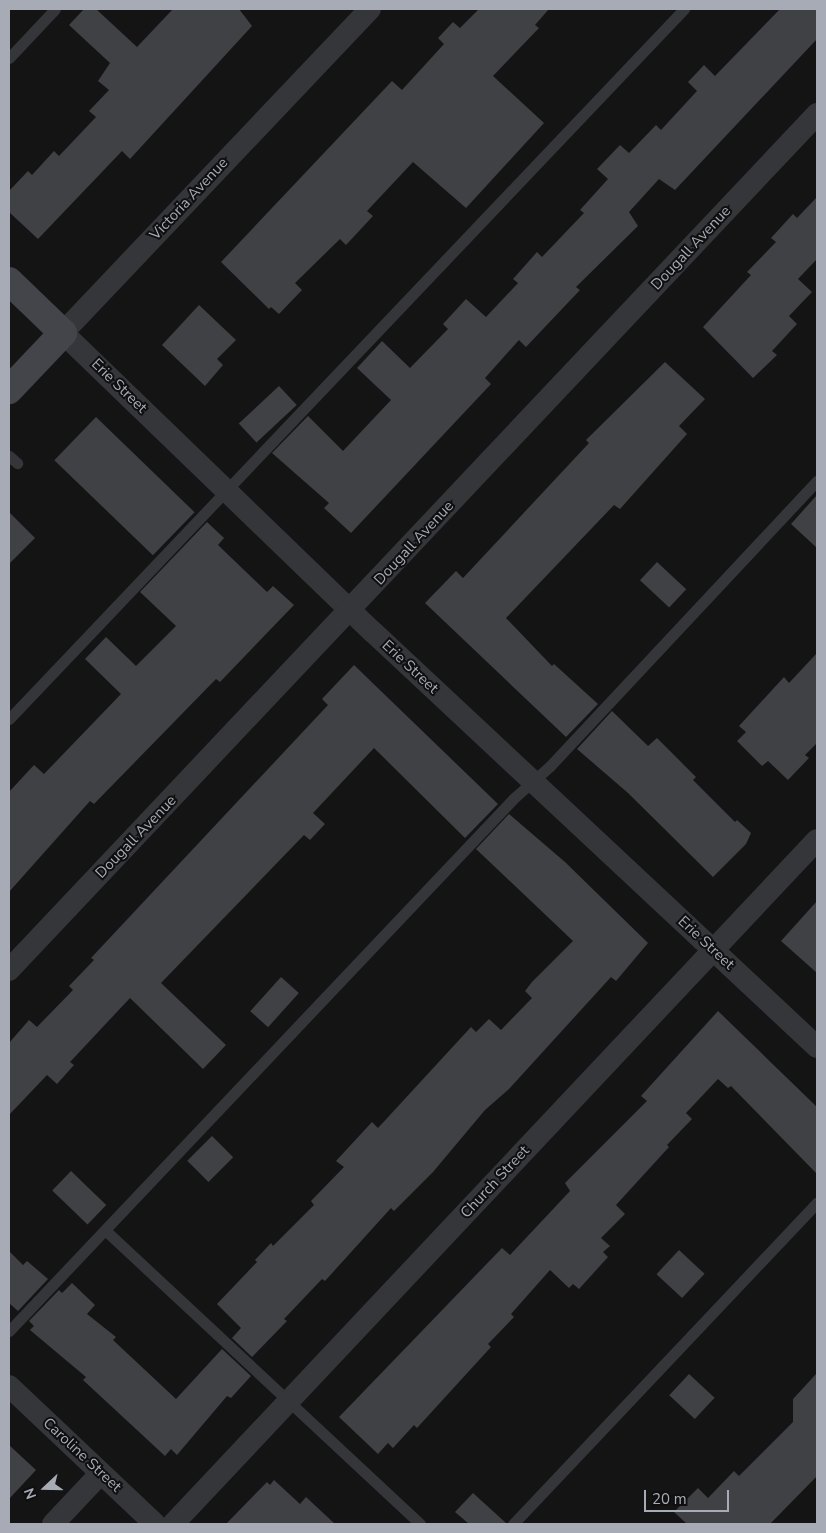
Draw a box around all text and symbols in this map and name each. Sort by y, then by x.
street label: Victoria Avenue [146,154,232,244]
street label: Dougall Avenue [647,202,735,294]
street label: Erie Street [87,355,151,417]
street label: Dougall Avenue [370,497,458,589]
street label: Erie Street [378,636,442,698]
street label: Dougall Avenue [92,792,180,882]
street label: Erie Street [674,912,738,974]
street label: Church Street [457,1142,533,1222]
street label: Caroline Street [39,1414,125,1496]
north arrow [20,1463,70,1513]
scale bar [646,1480,731,1512]
text: N [20,1485,41,1502]
text: 20 m [652,1489,687,1509]

